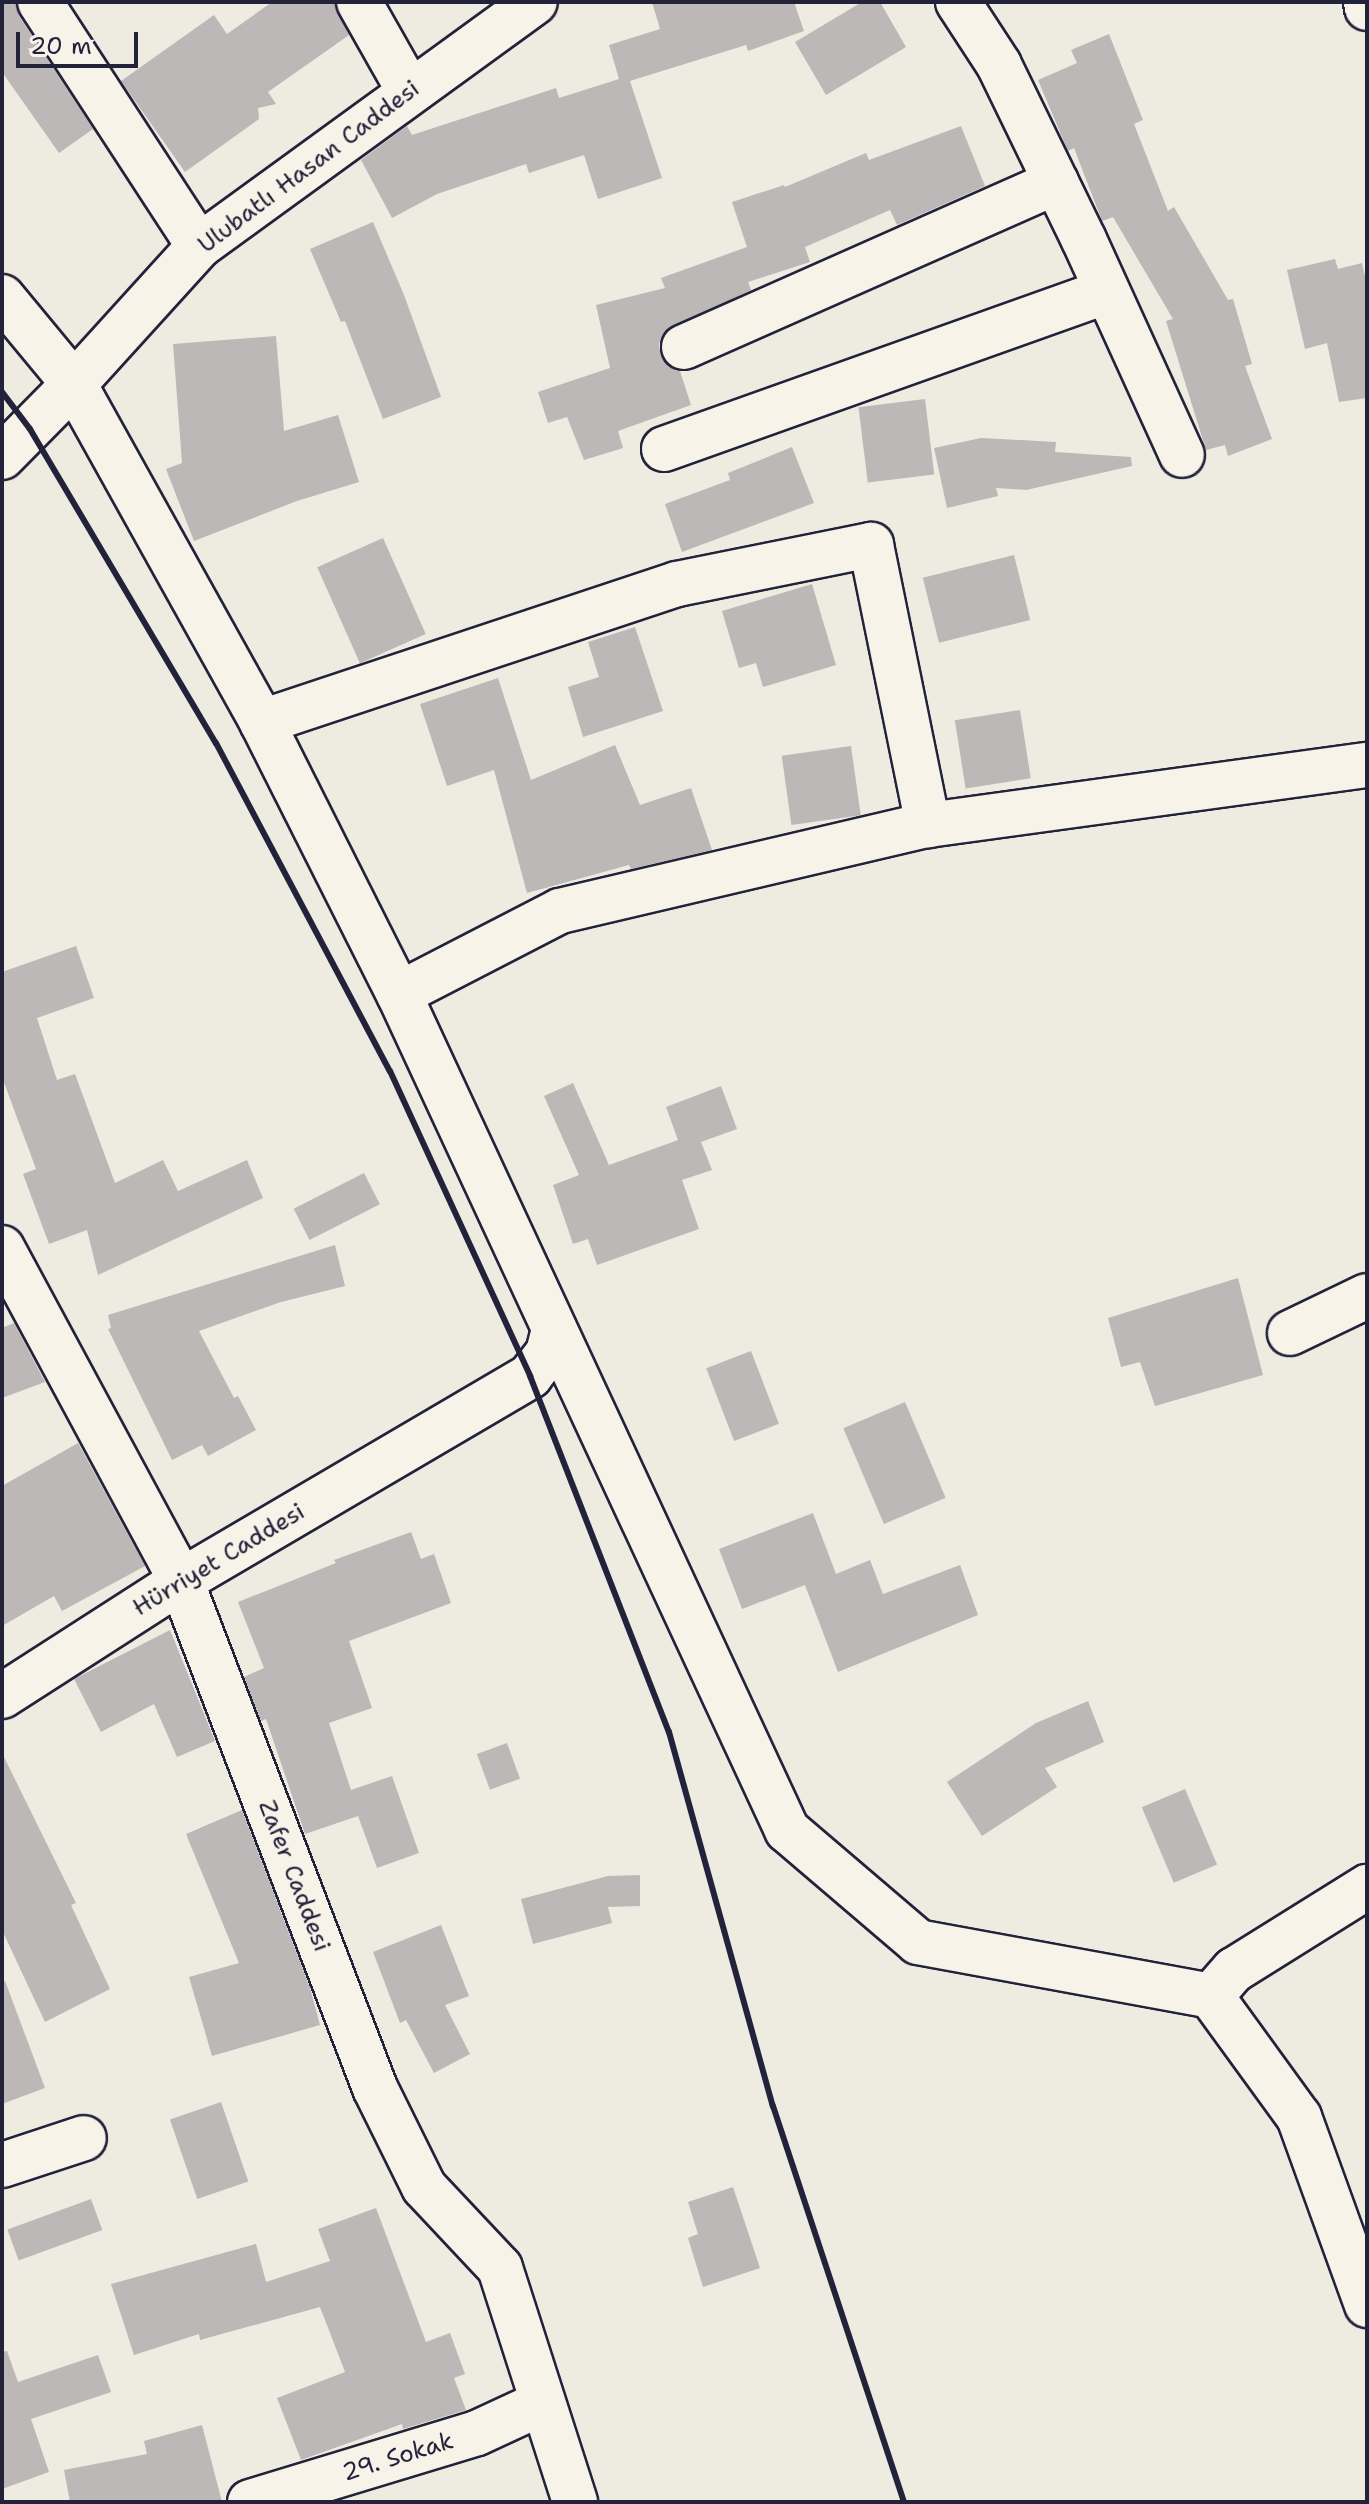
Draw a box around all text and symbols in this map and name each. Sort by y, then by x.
scale bar [20,16,142,66]
text: 20 m [30,30,92,62]
street label: Ulubatlı Hasan Caddesi [193,74,425,260]
street label: Hürriyet Caddesi [128,1497,310,1623]
street label: Zafer Caddesi [252,1796,336,1956]
street label: 29. Sokak [339,2426,457,2488]

